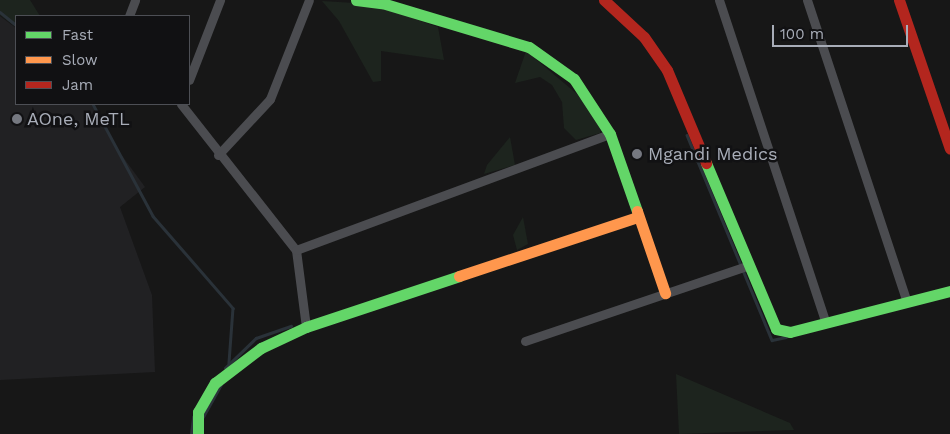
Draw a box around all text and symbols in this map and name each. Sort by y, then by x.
legend [15,15,190,105]
scale bar [775,15,911,47]
text: 100 m [780,25,824,43]
text: Fast [62,26,93,44]
text: Slow [62,51,98,69]
text: Jam [62,76,93,94]
place label: AOne, MeTL [27,108,130,130]
marker: AOne, MeTL [11,113,23,125]
place label: Mgandi Medics [648,143,778,165]
marker: Mgandi Medics [630,147,644,161]

